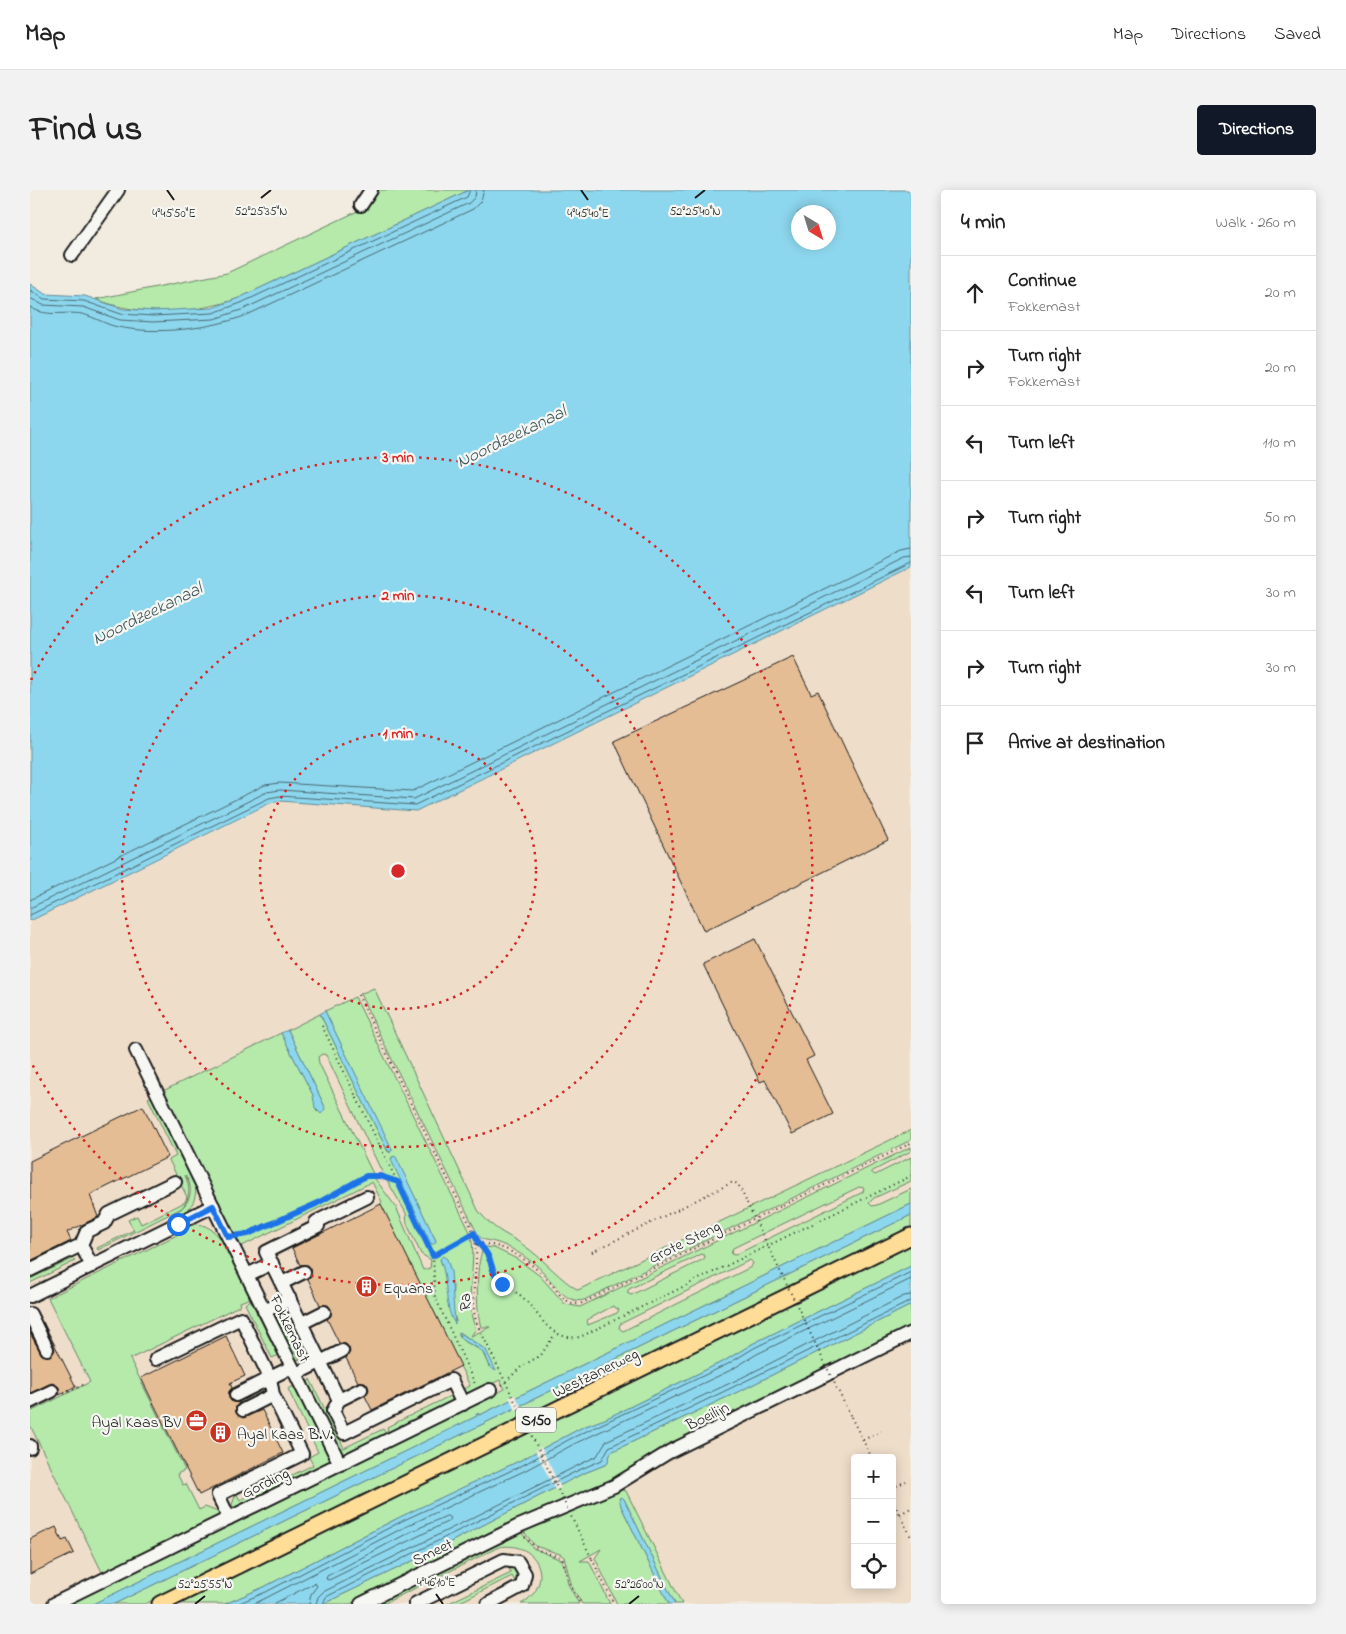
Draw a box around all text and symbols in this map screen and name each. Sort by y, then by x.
text: Map [25,17,66,52]
text: Map [1113,22,1143,48]
text: Directions [1171,22,1246,48]
text: Saved [1274,22,1321,48]
text: Find us [30,105,142,156]
button: Directions [1197,105,1316,155]
text: 52°25'35"N [235,203,287,221]
text: 52°25'40"N [669,203,721,221]
text: 4°45'50"E [152,205,196,223]
text: 4°45'40"E [567,205,609,223]
north arrow [791,205,836,250]
text: 4 min [961,208,1005,238]
text: Walk · 260 m [1216,211,1296,235]
text: Continue [1008,268,1076,295]
icon: ahead [961,279,989,307]
text: 20 m [1265,281,1296,305]
text: Fokkemast [1008,295,1081,319]
text: Turn right [1008,343,1081,370]
icon: right [961,354,989,382]
text: 20 m [1265,356,1296,380]
text: Fokkemast [1008,370,1081,394]
water label: Noordzeekanaal [453,399,573,476]
icon: left [961,429,989,457]
text: Turn left [1008,430,1075,457]
text: 110 m [1262,431,1296,455]
text: 3 min [381,447,414,469]
icon: right [961,504,989,532]
text: Turn right [1008,505,1081,532]
text: 50 m [1264,506,1296,530]
water label: Noordzeekanaal [89,576,209,653]
icon: left [961,579,989,607]
text: Turn left [1008,580,1075,607]
text: 30 m [1266,581,1296,605]
text: 2 min [381,585,415,607]
icon: right [961,654,989,682]
text: Turn right [1008,655,1081,682]
text: 30 m [1266,656,1296,680]
text: 1 min [383,723,414,745]
icon: arrive [961,729,989,757]
text: Arrive at destination [1008,730,1165,757]
centre of rings [389,862,407,880]
route start [167,1213,190,1236]
street label: Grote Steng [645,1215,725,1271]
route end [491,1273,514,1296]
building icon: Equans [355,1275,379,1299]
place label: Equans [383,1277,433,1301]
street label: Fokkemast [262,1290,316,1367]
street label: Ra [454,1293,478,1311]
street label: Westzanerweg [549,1343,643,1405]
street label: Boeilijn [681,1396,734,1438]
road number: S150 [516,1408,556,1432]
office icon: Ayal Kaas BV [185,1409,209,1433]
place label: Ayal Kaas BV [91,1411,181,1435]
building icon: Ayal Kaas B.V. [209,1421,233,1445]
place label: Ayal Kaas B.V. [237,1423,333,1447]
map controls [851,1454,896,1589]
button: + [851,1454,896,1499]
street label: Gording [238,1462,294,1506]
button: − [851,1499,896,1544]
street label: Smeet [409,1532,458,1573]
button: locate [851,1544,896,1589]
text: 4°46'10"E [417,1574,455,1592]
text: 52°25'55"N [178,1576,232,1594]
text: 52°26'00"N [614,1576,664,1594]

